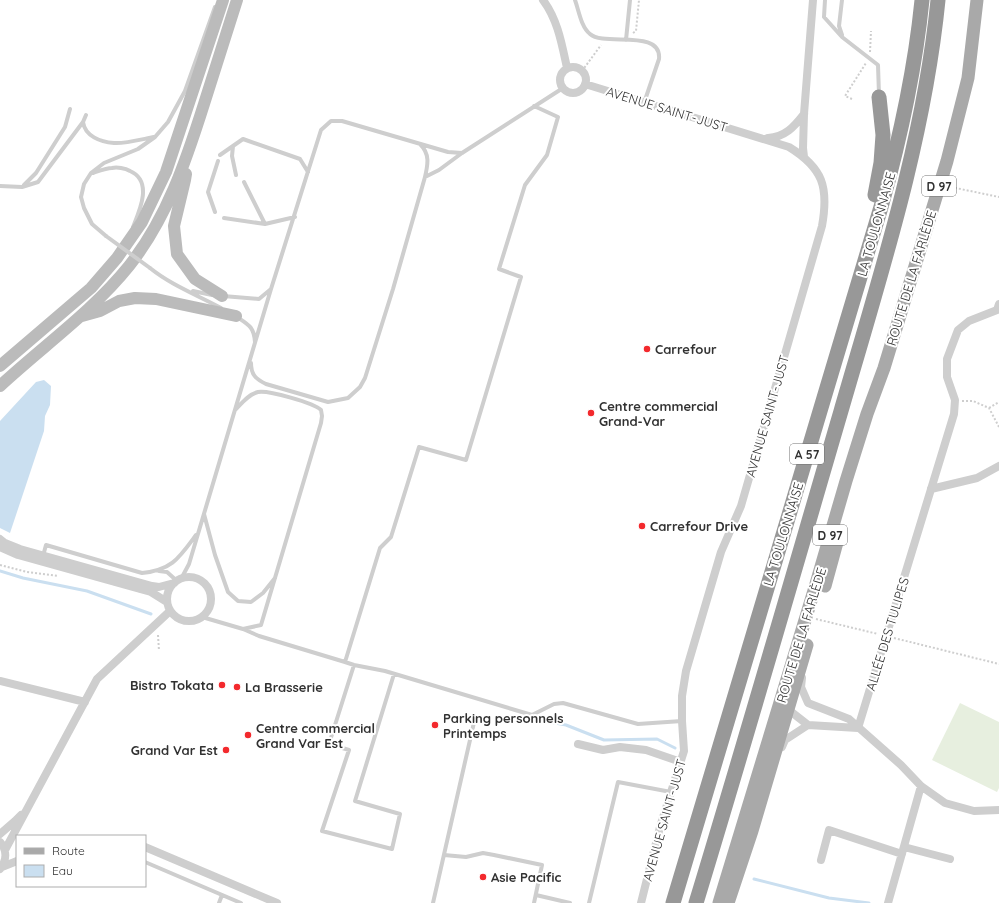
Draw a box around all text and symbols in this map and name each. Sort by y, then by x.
street label: AVENUE SAINT-JUST [604,83,730,135]
street label: LA TOULONNAISE [853,170,899,278]
road number: D 97 [922,176,956,196]
street label: ROUTE DE LA FARLÈDE [883,208,939,348]
place label: Carrefour [655,341,717,357]
marker: Carrefour [642,344,652,354]
street label: AVENUE SAINT-JUST [742,353,792,479]
place label: Centre commercial Grand-Var [599,398,718,429]
marker: Centre commercial Grand-Var [586,408,596,418]
road number: A 57 [790,444,824,464]
street label: LA TOULONNAISE [760,480,806,588]
place label: Carrefour Drive [650,518,749,534]
marker: Carrefour Drive [637,521,647,531]
road number: D 97 [813,525,847,545]
street label: ROUTE DE LA FARLÈDE [773,565,829,705]
street label: ALLÉE DES TULIPES [862,575,912,693]
place label: Bistro Tokata [130,677,214,693]
place label: La Brasserie [245,679,323,695]
marker: Bistro Tokata [217,680,227,690]
marker: La Brasserie [232,682,242,692]
place label: Parking personnels Printemps [443,710,564,741]
place label: Centre commercial Grand Var Est [256,720,375,751]
marker: Parking personnels Printemps [430,720,440,730]
marker: Centre commercial Grand Var Est [243,730,253,740]
place label: Grand Var Est [131,742,218,758]
marker: Grand Var Est [221,745,231,755]
street label: AVENUE SAINT-JUST [639,757,689,883]
legend [16,835,146,887]
text: Route [52,843,85,858]
text: Eau [52,863,73,878]
place label: Asie Pacific [491,869,561,885]
marker: Asie Pacific [478,872,488,882]

